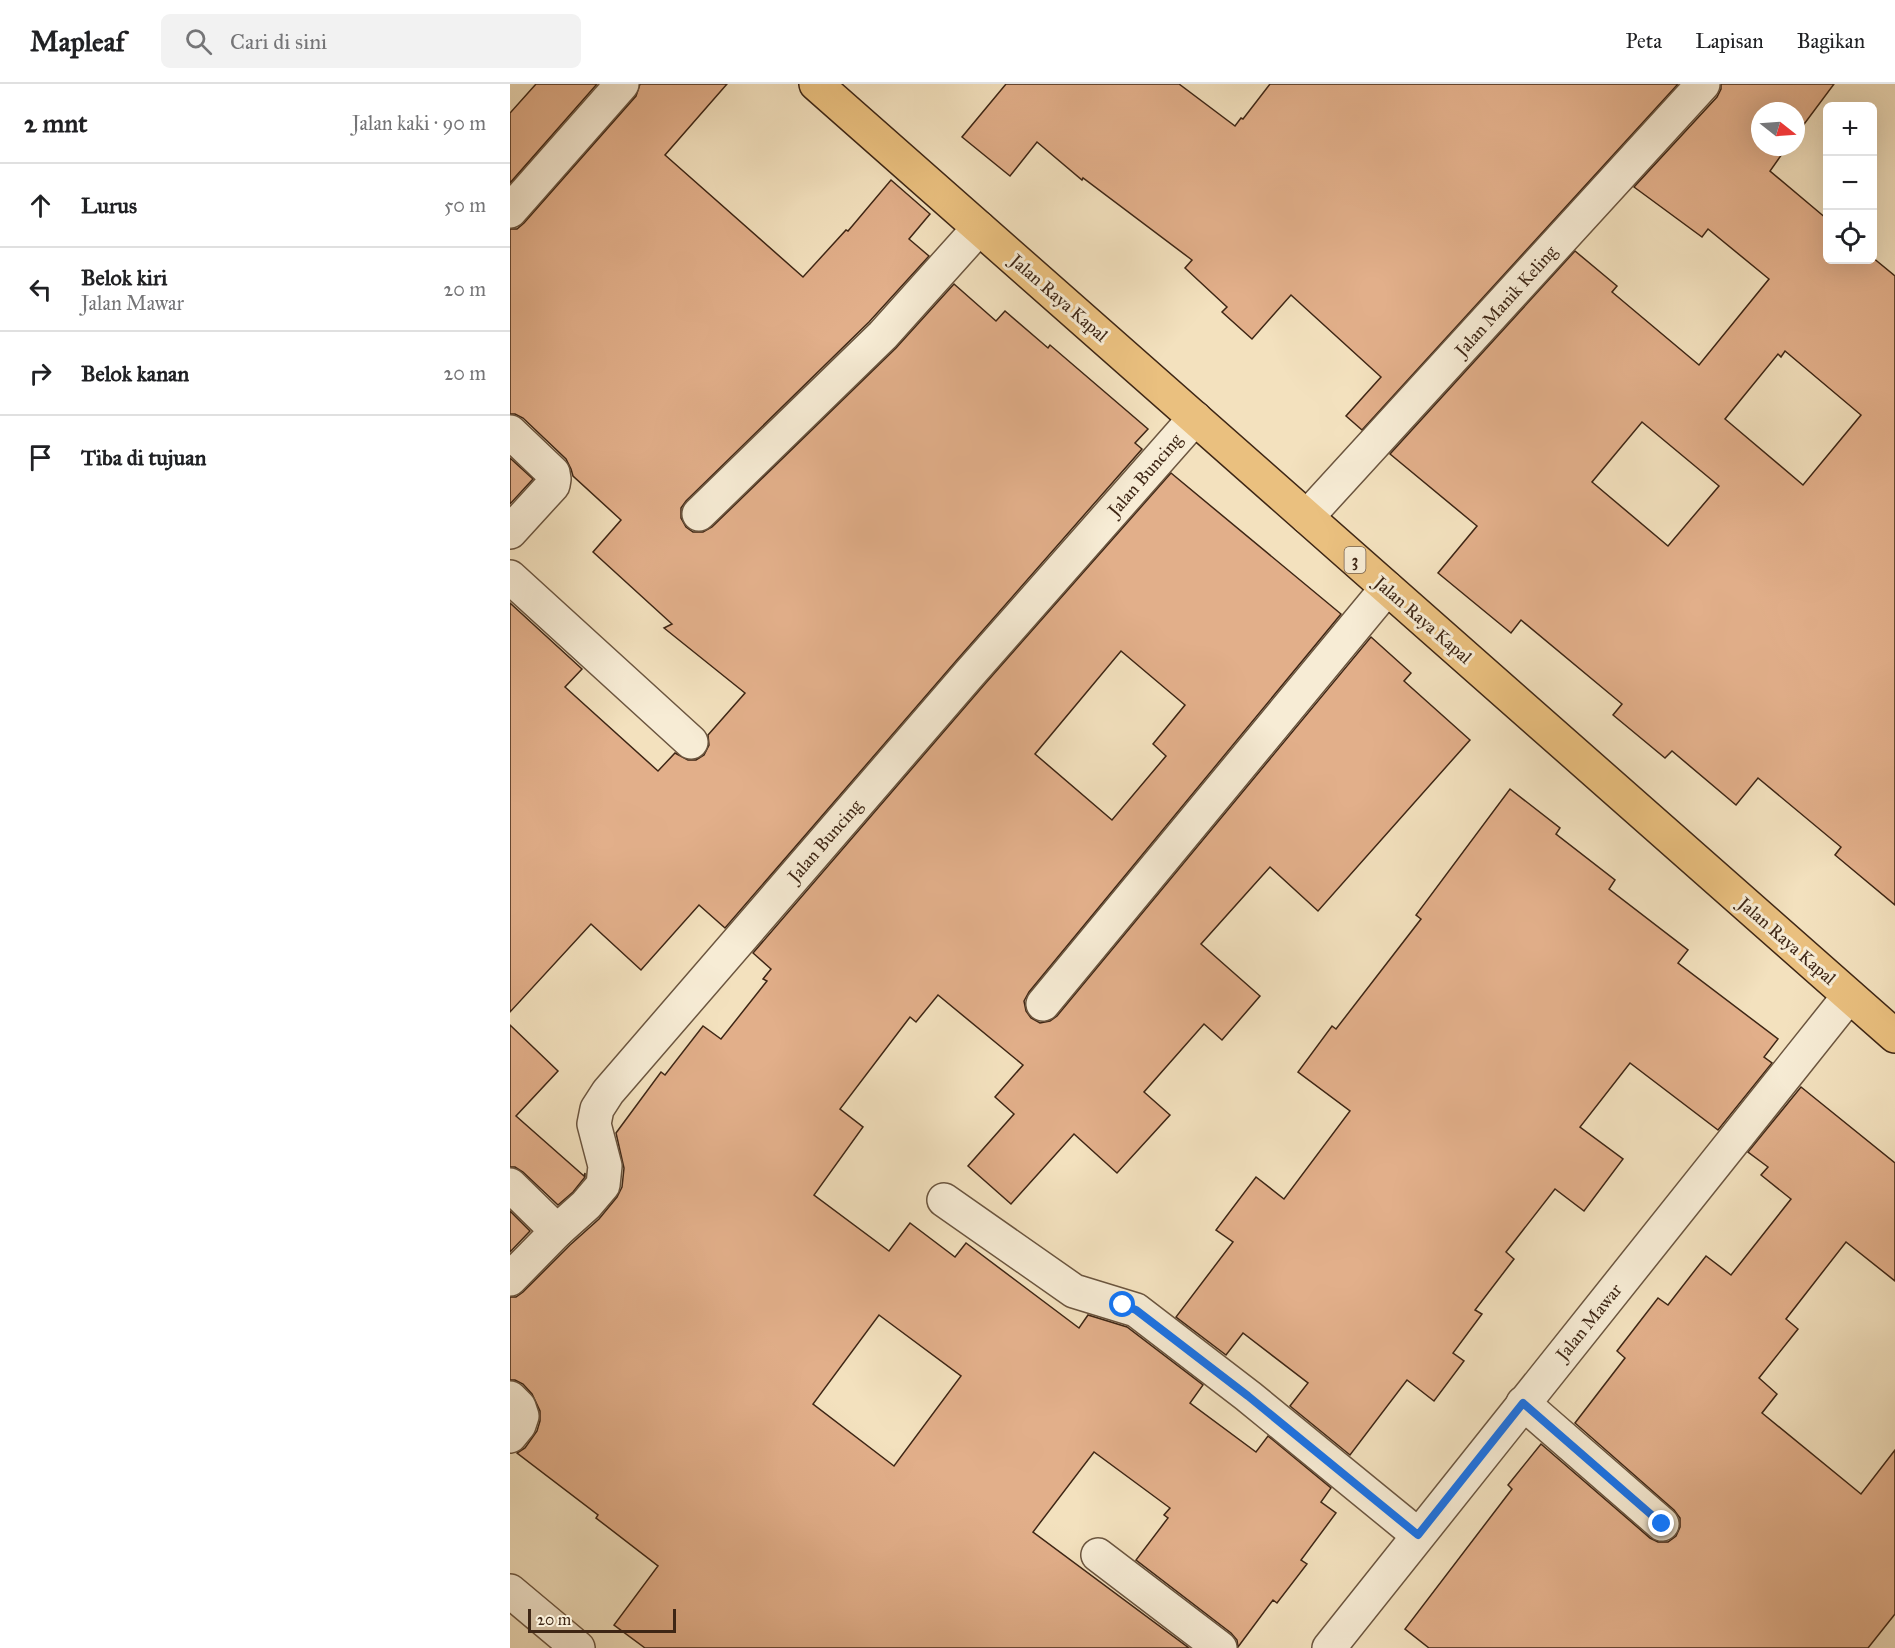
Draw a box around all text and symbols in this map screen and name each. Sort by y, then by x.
search box [161,14,581,68]
text: Mapleaf [30,24,125,59]
icon: search [182,25,215,58]
text: Cari di sini [230,28,327,55]
text: Peta [1626,28,1662,54]
text: Lapisan [1695,28,1764,54]
text: Bagikan [1797,28,1865,54]
north arrow [1751,102,1805,156]
map controls [1823,102,1877,264]
button: + [1823,102,1877,156]
text: 2 mnt [24,107,87,139]
text: Jalan kaki · 90 m [352,111,486,135]
button: − [1823,156,1877,210]
icon: ahead [24,189,57,222]
text: Lurus [81,192,137,219]
text: 50 m [444,193,486,217]
button: locate [1823,210,1877,264]
street label: Jalan Manik Keling [1449,241,1563,363]
street label: Jalan Raya Kapal [1003,248,1112,347]
text: Belok kiri [81,264,167,291]
icon: left [24,273,57,306]
text: 20 m [443,277,486,301]
text: Jalan Mawar [81,291,184,315]
icon: right [24,357,57,390]
text: Belok kanan [81,360,189,387]
text: 20 m [443,361,486,385]
street label: Jalan Buncing [1102,429,1188,523]
icon: arrive [24,441,57,474]
text: Tiba di tujuan [81,444,206,471]
road number: 3 [1344,547,1366,573]
street label: Jalan Raya Kapal [1367,570,1476,669]
street label: Jalan Buncing [782,795,868,889]
street label: Jalan Raya Kapal [1731,891,1840,990]
street label: Jalan Mawar [1550,1279,1628,1367]
route start [1109,1291,1135,1317]
route end [1648,1510,1674,1536]
scale bar [528,1606,676,1634]
text: 20 m [537,1610,571,1629]

